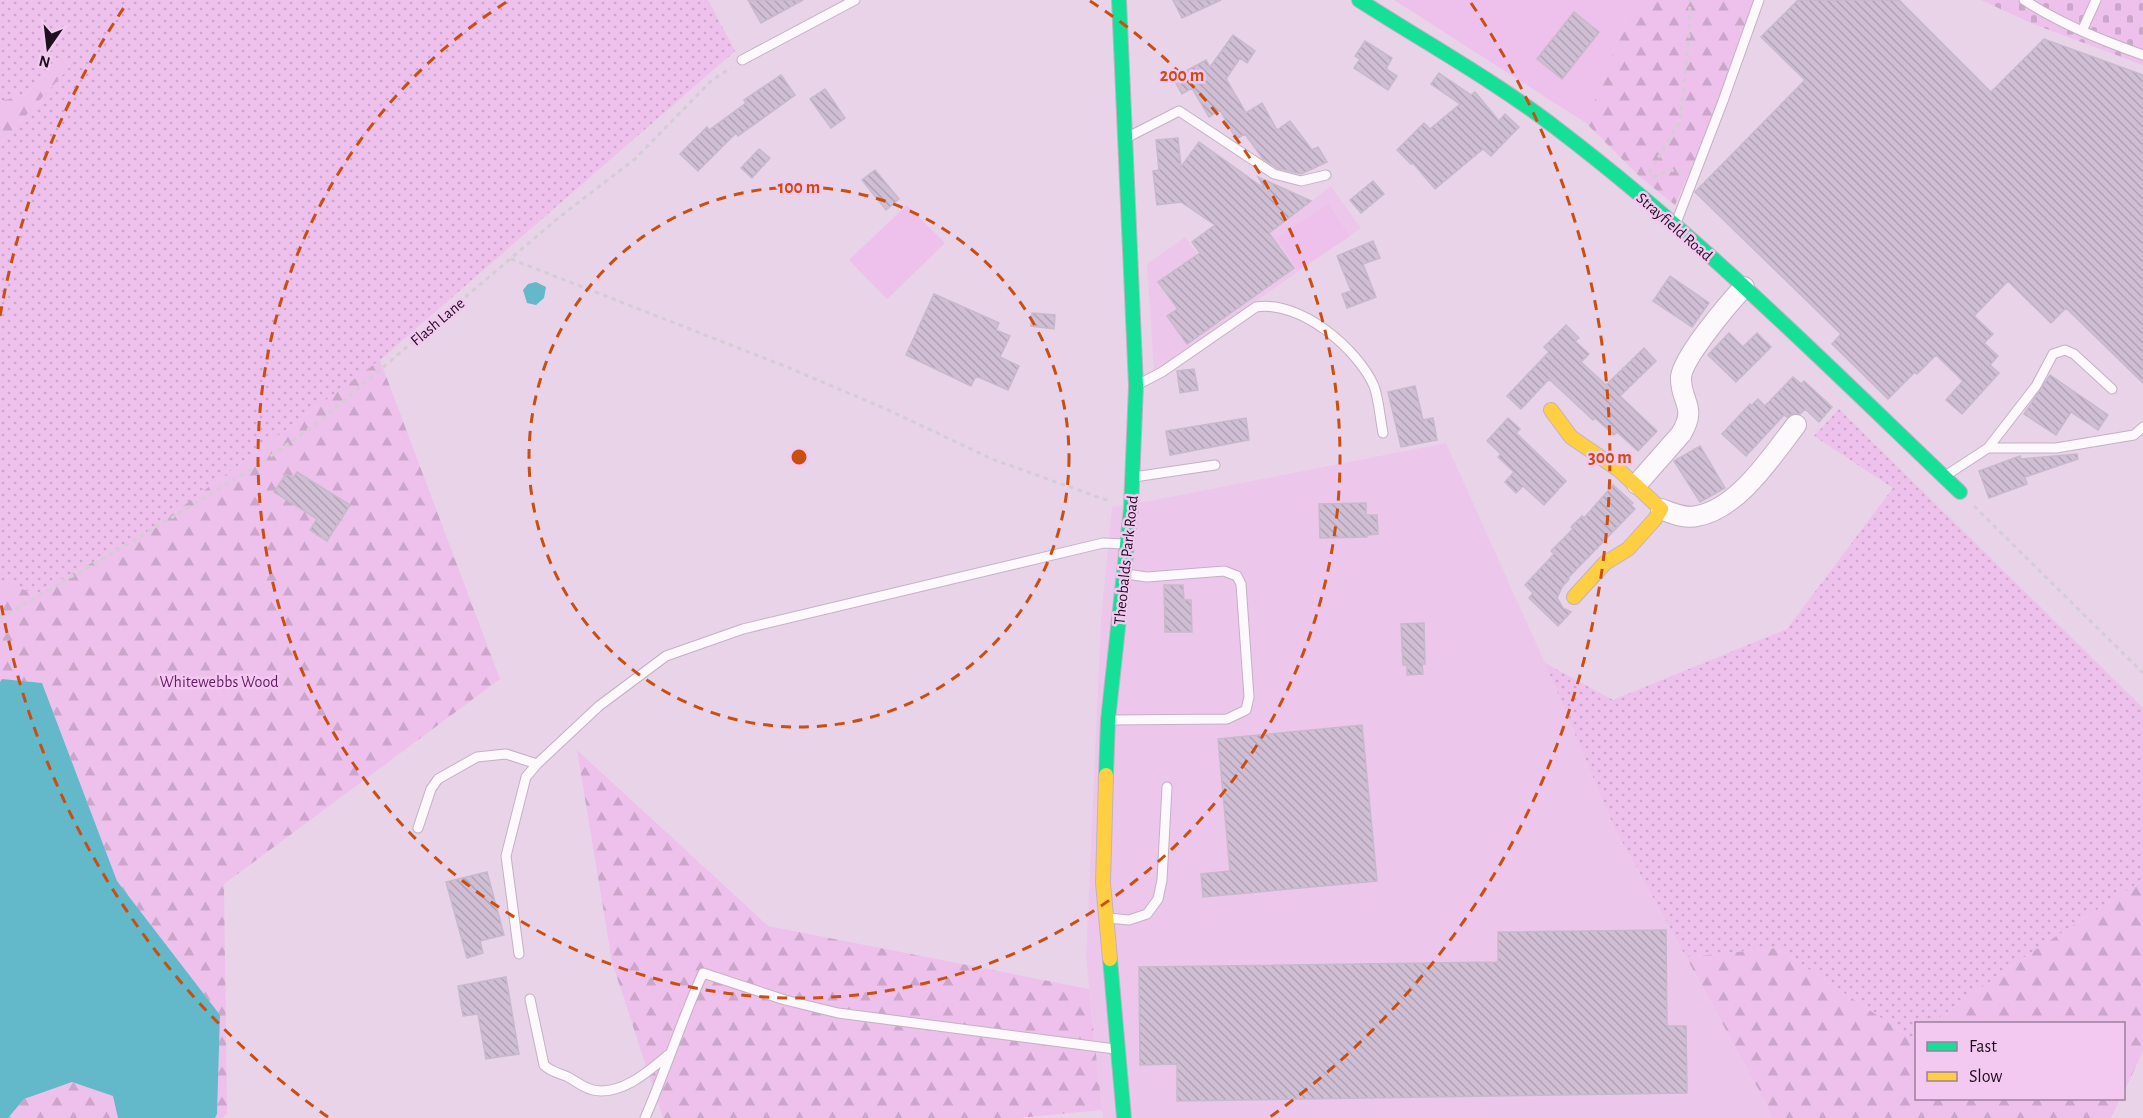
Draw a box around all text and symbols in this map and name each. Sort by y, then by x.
north arrow [18,18,78,78]
text: N [37,52,52,71]
text: 200 m [1160,67,1204,85]
text: 100 m [778,179,820,197]
street label: Strayfield Road [1633,190,1715,265]
street label: Flash Lane [408,295,468,349]
centre of rings [789,447,809,467]
text: 300 m [1588,449,1632,467]
street label: Theobalds Park Road [1111,495,1141,625]
park label: Whitewebbs Wood [159,674,279,690]
legend [1915,1022,2125,1100]
text: Fast [1969,1038,1997,1056]
text: Slow [1969,1068,2002,1086]

